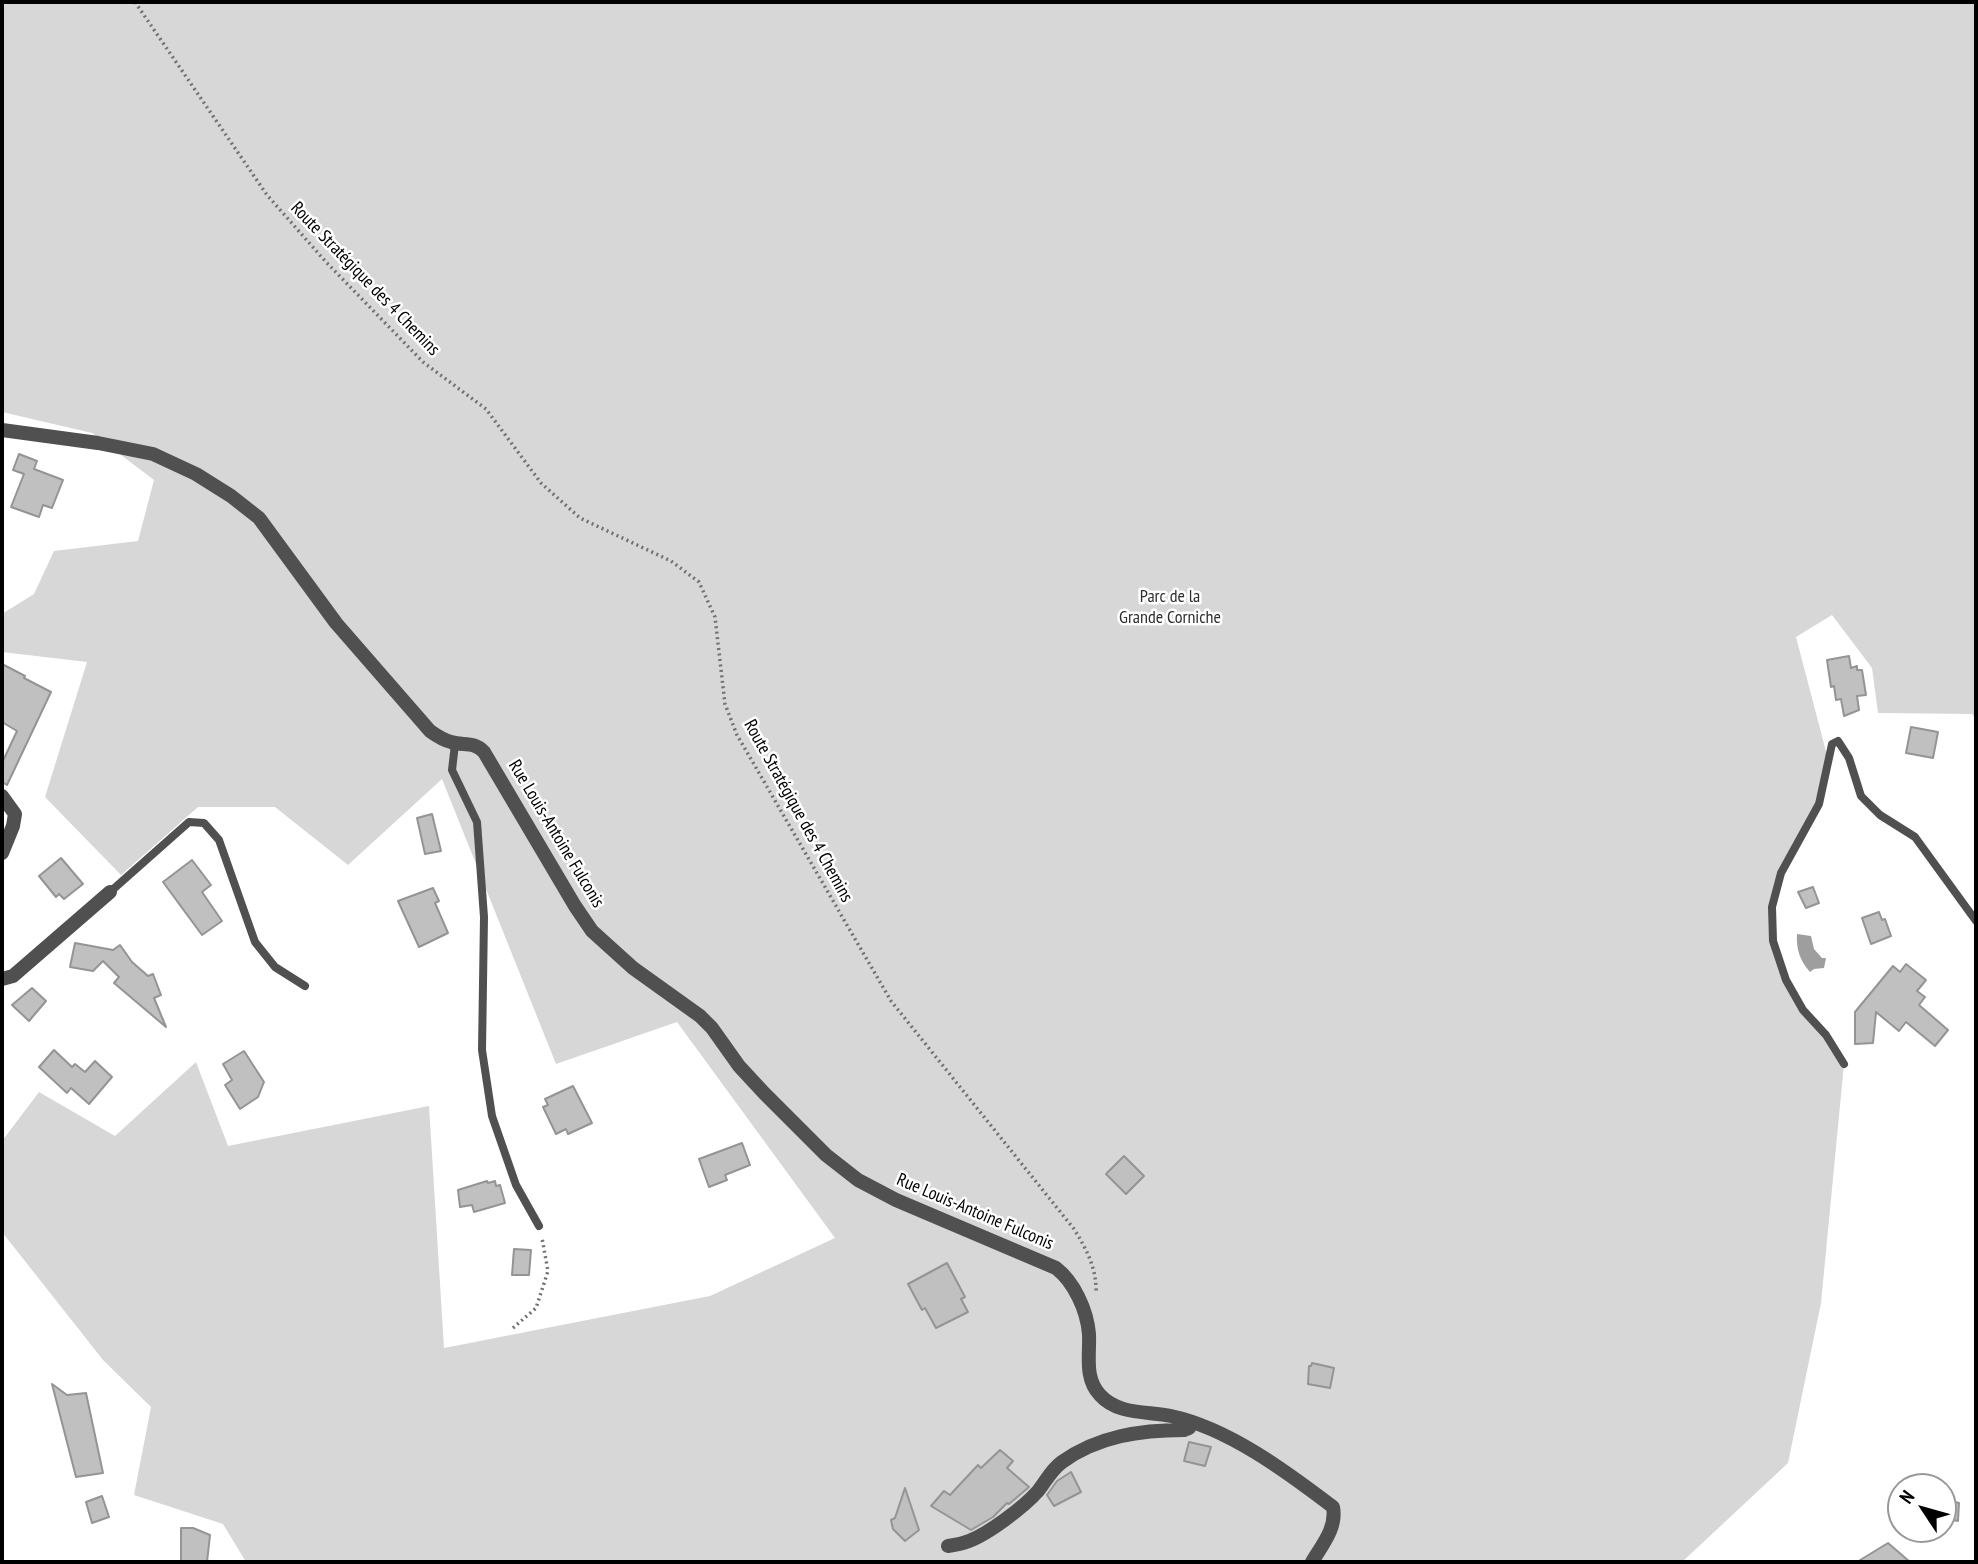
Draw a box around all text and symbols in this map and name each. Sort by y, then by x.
street label: Route Stratégique des 4 Chemins [286,198,444,360]
park label: Parc de la Grande Corniche [1119,586,1221,628]
street label: Route Stratégique des 4 Chemins [739,716,857,906]
street label: Rue Louis-Antoine Fulconis [503,756,609,912]
street label: Rue Louis-Antoine Fulconis [893,1169,1057,1255]
north arrow [1887,1473,1957,1543]
text: N [1894,1486,1919,1508]

